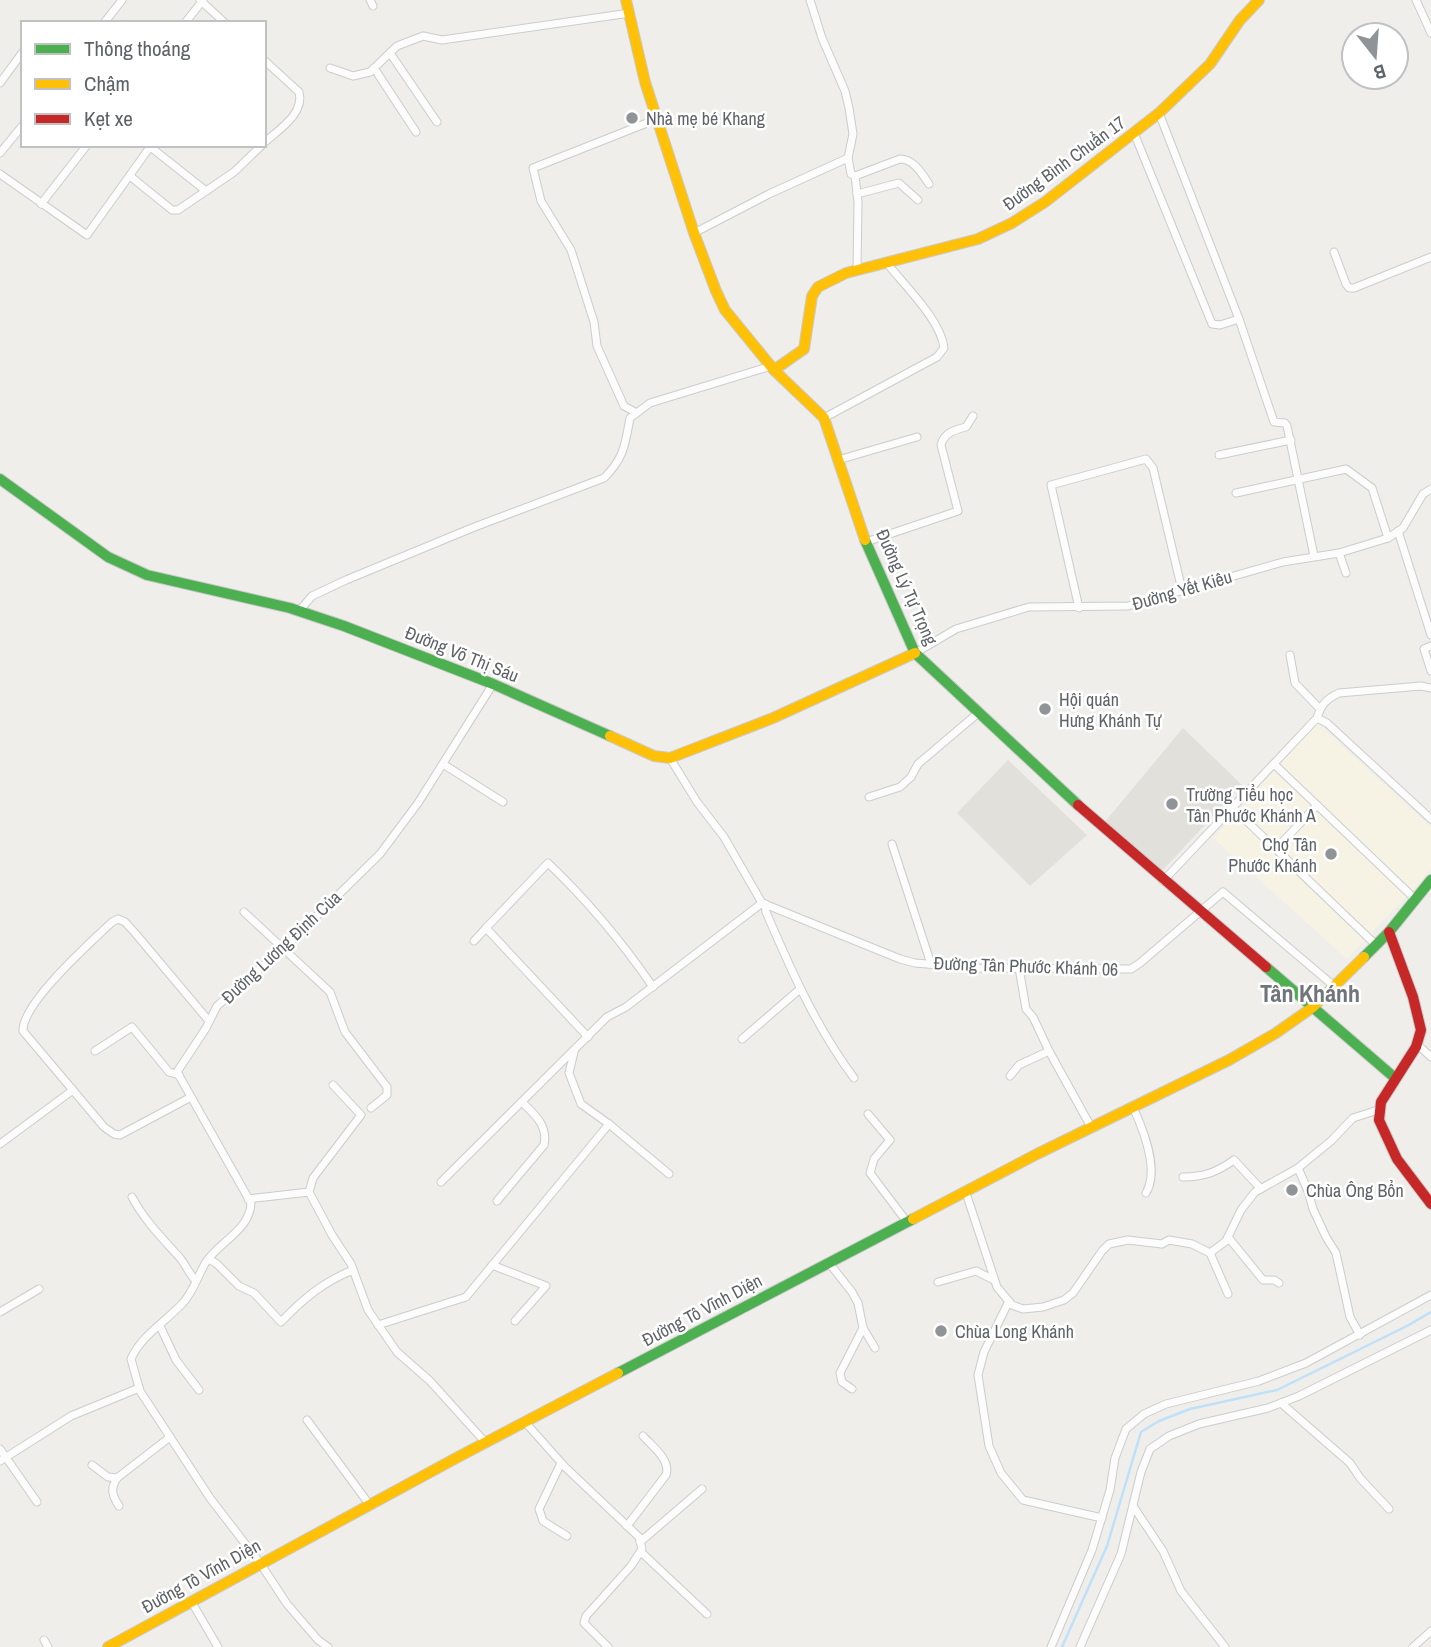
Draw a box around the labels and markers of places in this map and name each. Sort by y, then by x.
place label: Nhà mẹ bé Khang [646,106,766,131]
marker: Nhà mẹ bé Khang [624,110,640,126]
place label: Hội quán Hưng Khánh Tự [1059,687,1162,733]
marker: Hội quán Hưng Khánh Tự [1037,701,1053,717]
place label: Trường Tiểu học Tân Phước Khánh A [1186,782,1316,828]
marker: Trường Tiểu học Tân Phước Khánh A [1164,796,1180,812]
place label: Chợ Tân Phước Khánh [1228,832,1317,878]
marker: Chợ Tân Phước Khánh [1323,846,1339,862]
place label: Chùa Ông Bổn [1306,1178,1404,1203]
marker: Chùa Ông Bổn [1284,1182,1300,1198]
place label: Chùa Long Khánh [955,1319,1074,1344]
marker: Chùa Long Khánh [933,1323,949,1339]

